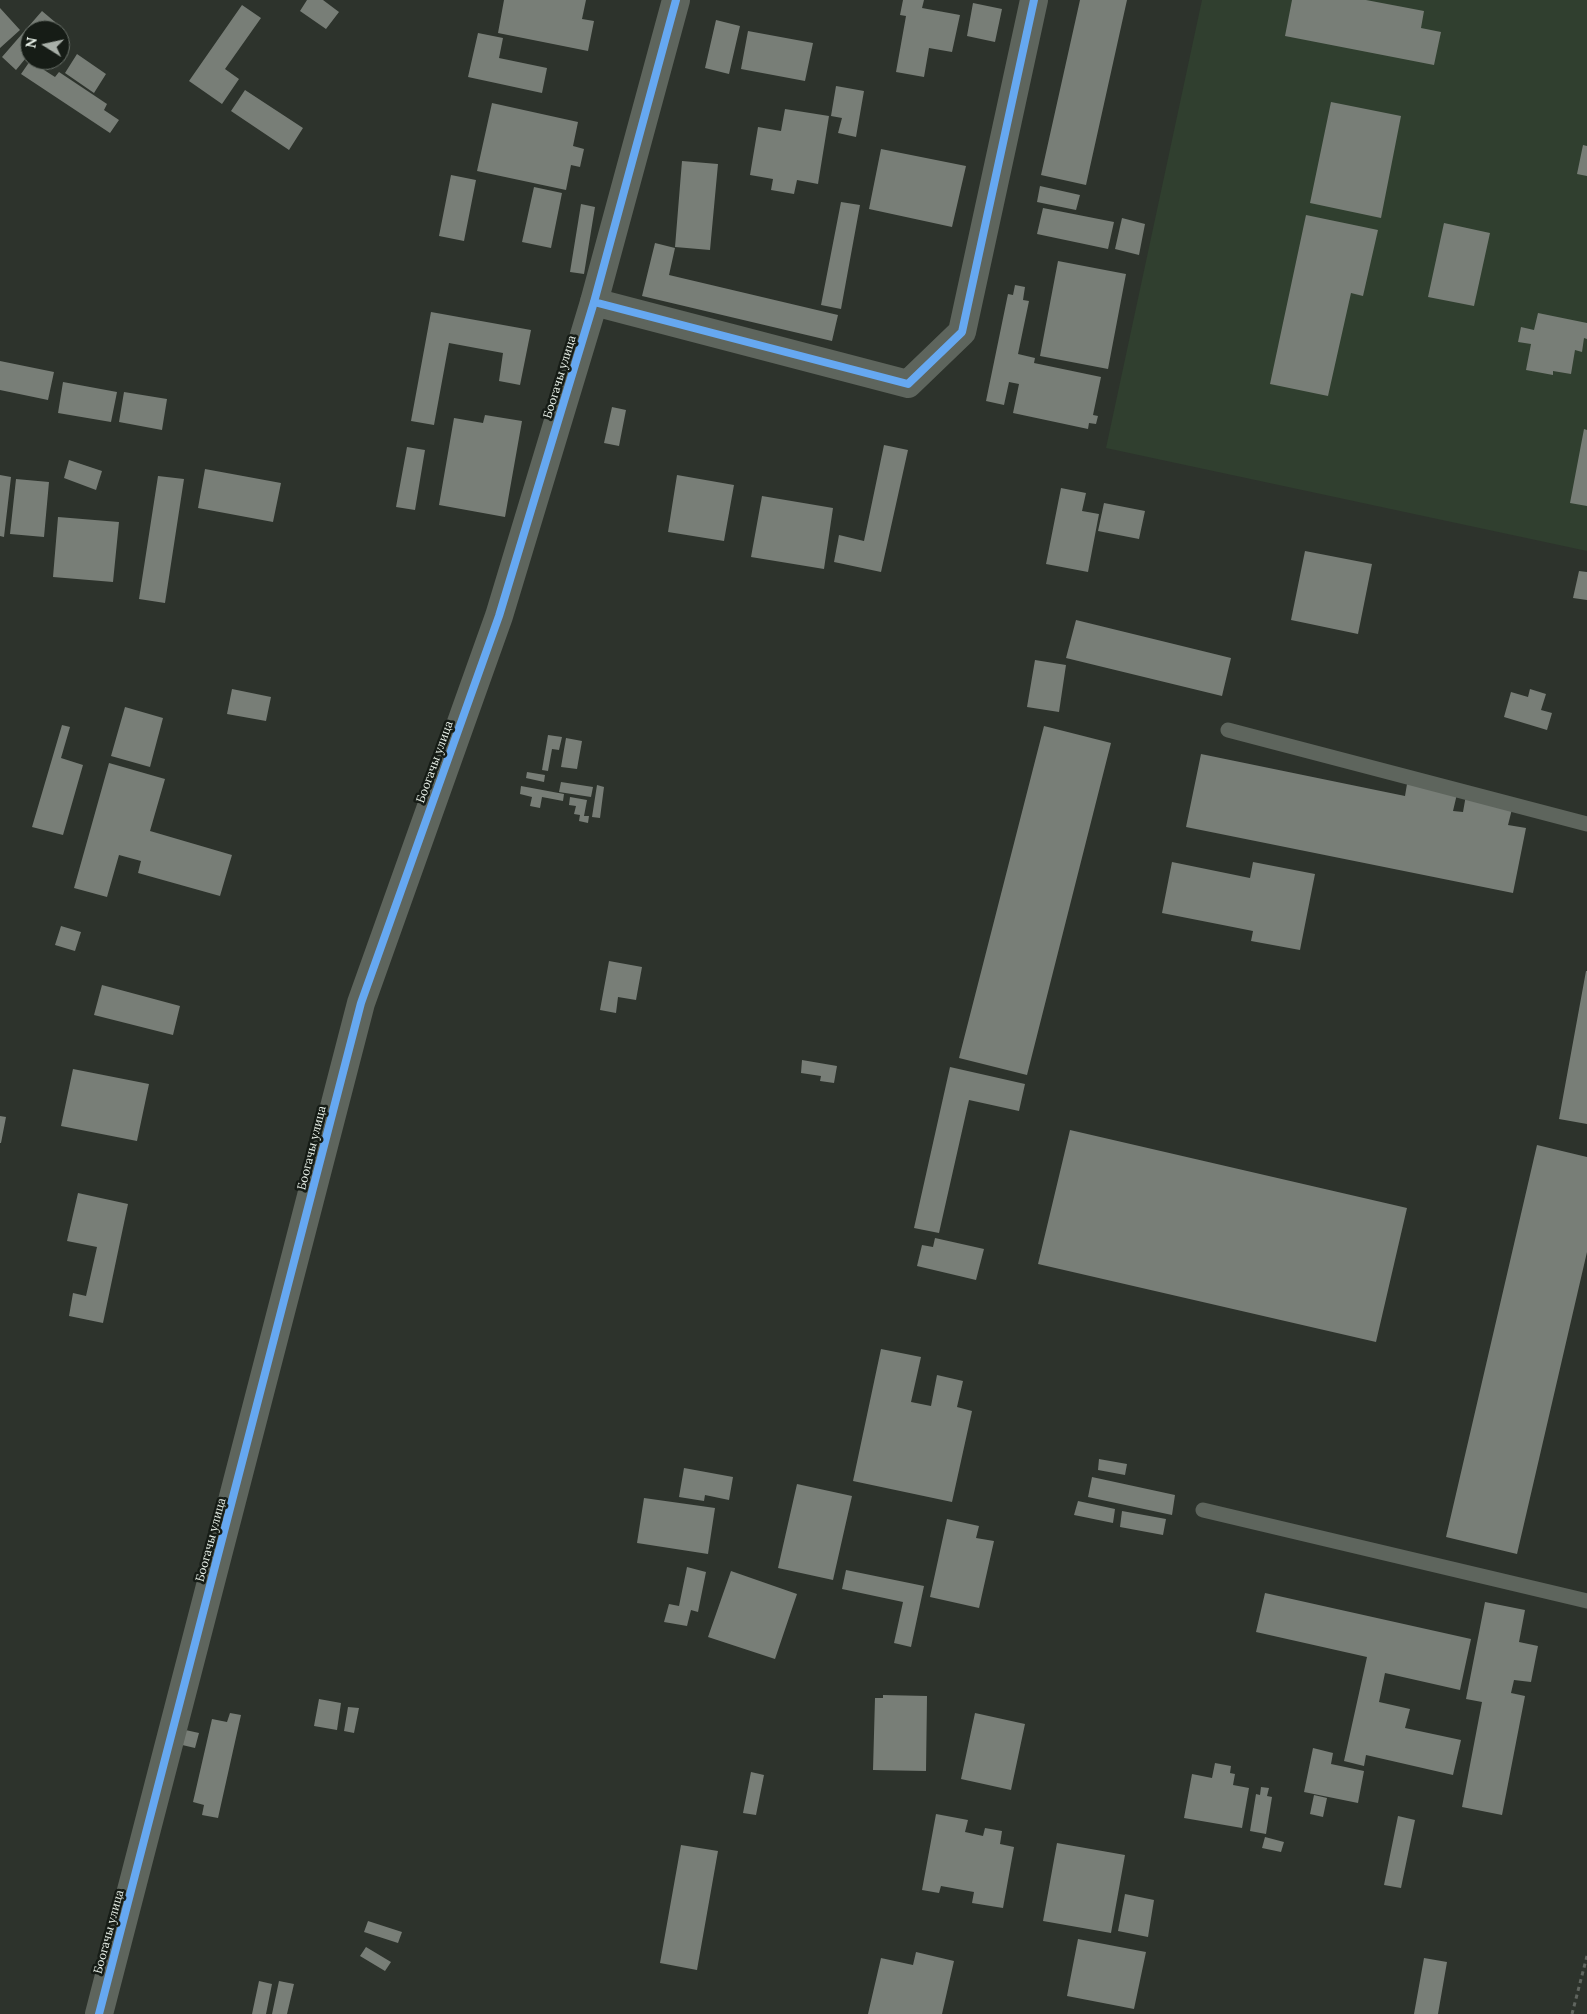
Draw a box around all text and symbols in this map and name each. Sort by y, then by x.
north arrow [20,20,70,70]
text: N [21,36,41,49]
street label: Боогачы улица [541,334,579,420]
street label: Боогачы улица [413,719,457,805]
street label: Боогачы улица [295,1104,329,1192]
street label: Боогачы улица [193,1496,229,1584]
street label: Боогачы улица [91,1888,127,1976]

